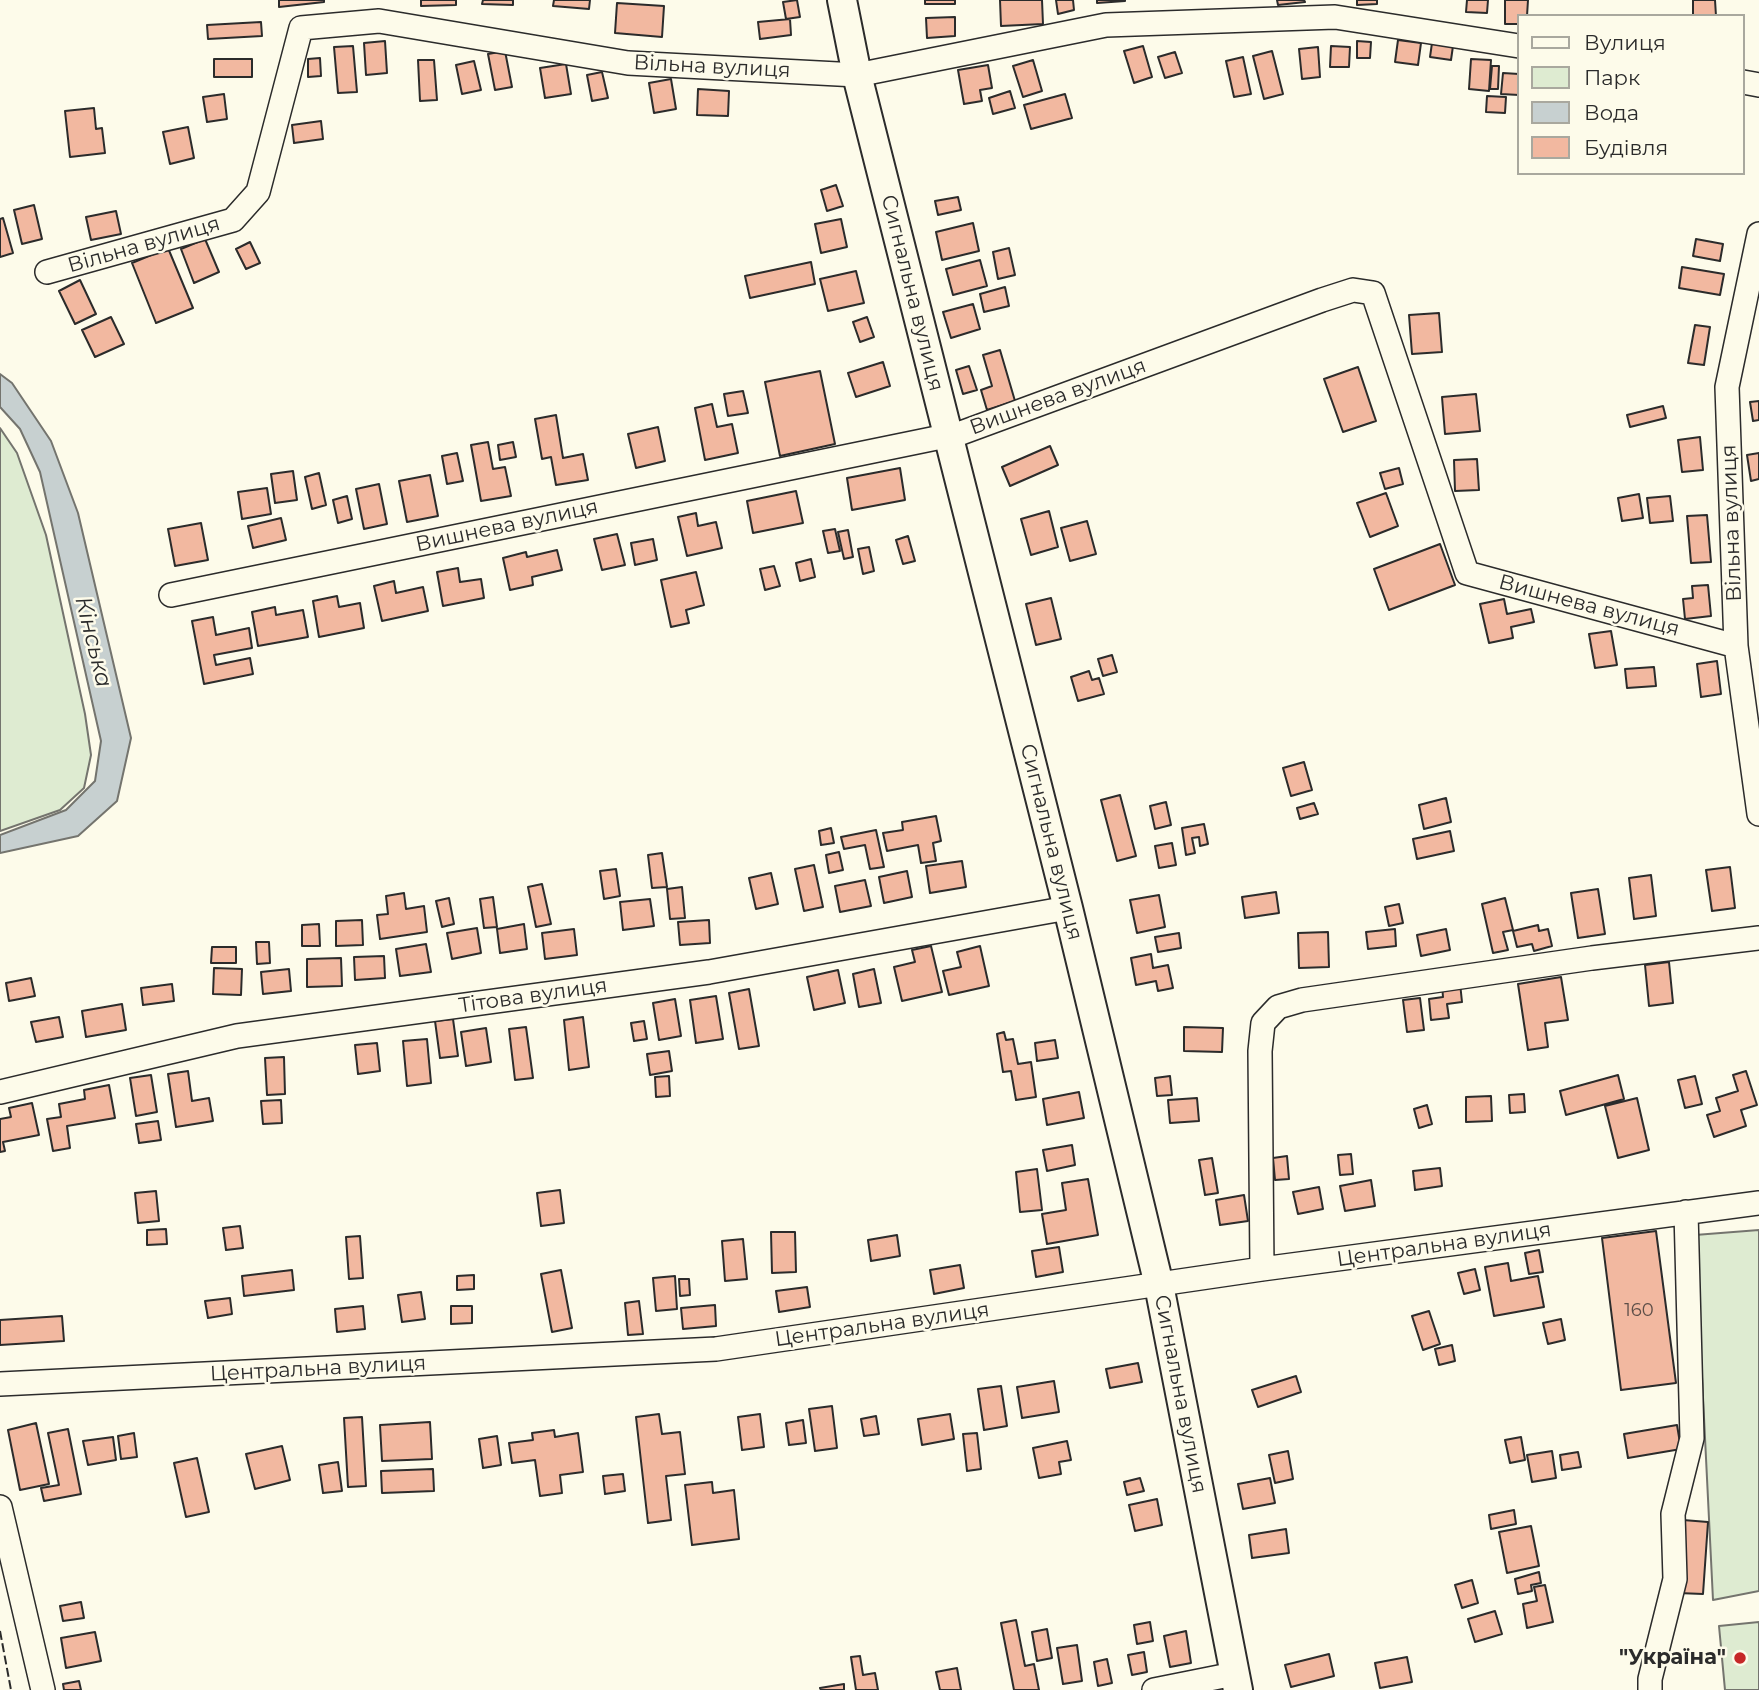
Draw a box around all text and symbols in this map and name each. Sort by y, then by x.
legend [1518,14,1745,175]
text: Вулиця [1584,30,1666,55]
street label: Вільна вулиця [633,50,791,84]
text: Парк [1584,65,1640,90]
text: Вода [1584,100,1639,125]
text: Будівля [1584,135,1668,160]
street label: Сигнальна вулиця [875,192,949,394]
street label: Вільна вулиця [65,211,223,279]
street label: Вишнева вулиця [966,353,1150,441]
street label: Вільна вулиця [1717,444,1747,602]
street label: Вишнева вулиця [413,494,601,558]
street label: Вишнева вулиця [1496,570,1682,642]
water label: Кінська [68,594,118,690]
street label: Сигнальна вулиця [1014,741,1088,943]
street label: Тітова вулиця [457,973,609,1019]
street label: Центральна вулиця [1335,1217,1553,1273]
street label: Сигнальна вулиця [1148,1293,1212,1495]
street label: Центральна вулиця [773,1297,991,1353]
house number: 160 [1624,1300,1654,1322]
street label: Центральна вулиця [209,1351,427,1387]
place label: "Україна" [1619,1645,1726,1671]
marker: "Україна" [1732,1650,1748,1666]

